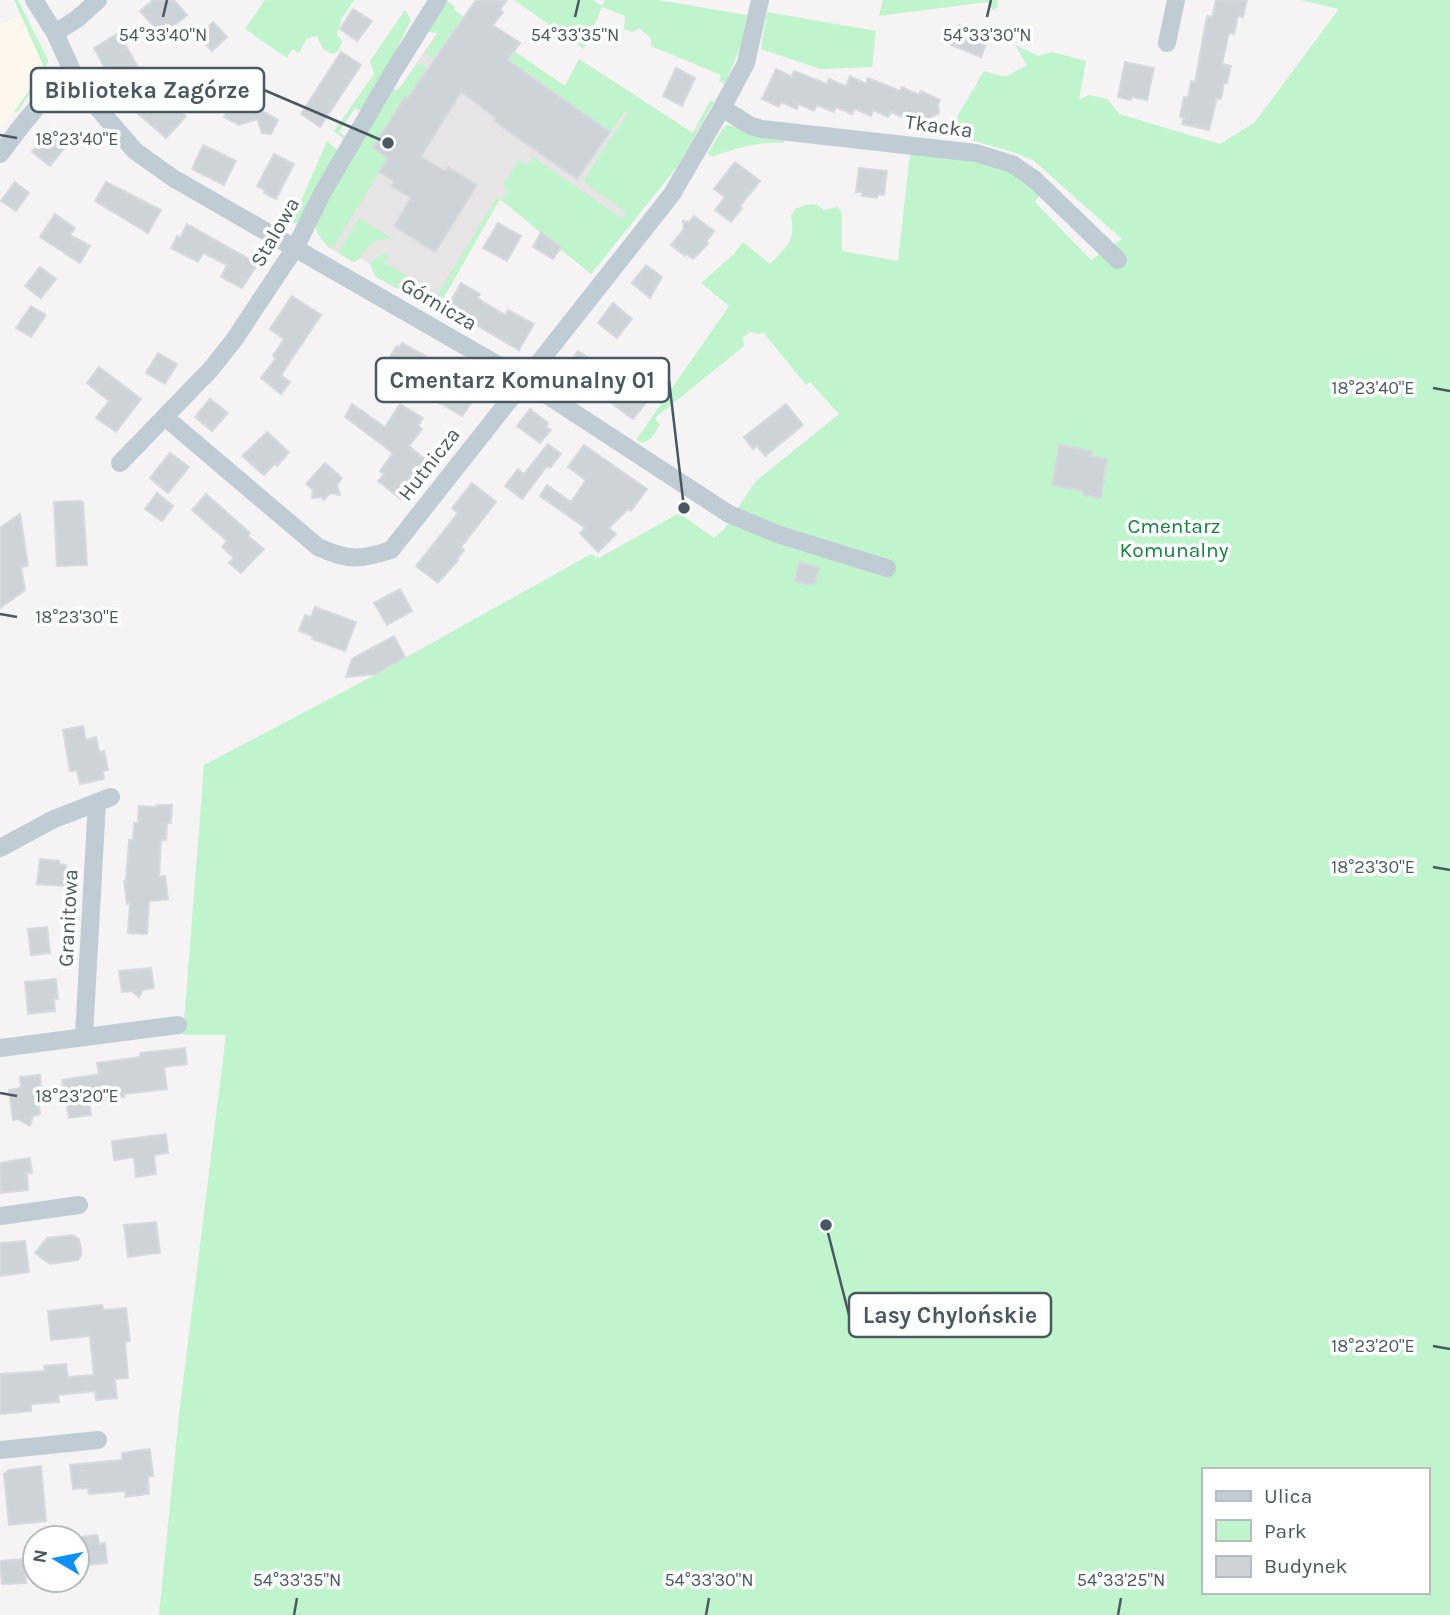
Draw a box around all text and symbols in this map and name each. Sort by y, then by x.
text: 54°33'40"N [119,24,207,46]
text: 54°33'35"N [531,24,619,46]
text: 54°33'30"N [942,24,1032,46]
callout: Biblioteka Zagórze [31,68,264,112]
text: Biblioteka Zagórze [44,77,250,104]
street label: Tkacka [904,109,974,143]
text: 18°23'40"E [36,128,118,150]
street label: Stalowa [246,193,304,271]
street label: Górnicza [397,273,481,335]
callout: Cmentarz Komunalny 01 [376,358,669,402]
text: Cmentarz Komunalny 01 [389,367,655,394]
text: 18°23'40"E [1332,377,1414,399]
street label: Hutnicza [393,423,465,505]
park label: Cmentarz Komunalny [1119,514,1229,562]
text: 18°23'30"E [35,606,119,628]
text: 18°23'30"E [1331,856,1415,878]
street label: Granitowa [53,869,83,967]
text: 18°23'20"E [35,1085,119,1107]
callout: Lasy Chylońskie [849,1293,1051,1337]
text: Lasy Chylońskie [863,1302,1037,1329]
text: 18°23'20"E [1331,1335,1415,1357]
legend [1202,1468,1429,1594]
text: Ulica [1264,1484,1312,1508]
text: Park [1264,1519,1307,1543]
north arrow [21,1524,91,1594]
text: N [28,1548,52,1565]
text: Budynek [1264,1554,1347,1578]
text: 54°33'35"N [253,1569,341,1591]
text: 54°33'30"N [664,1569,754,1591]
text: 54°33'25"N [1077,1569,1165,1591]

